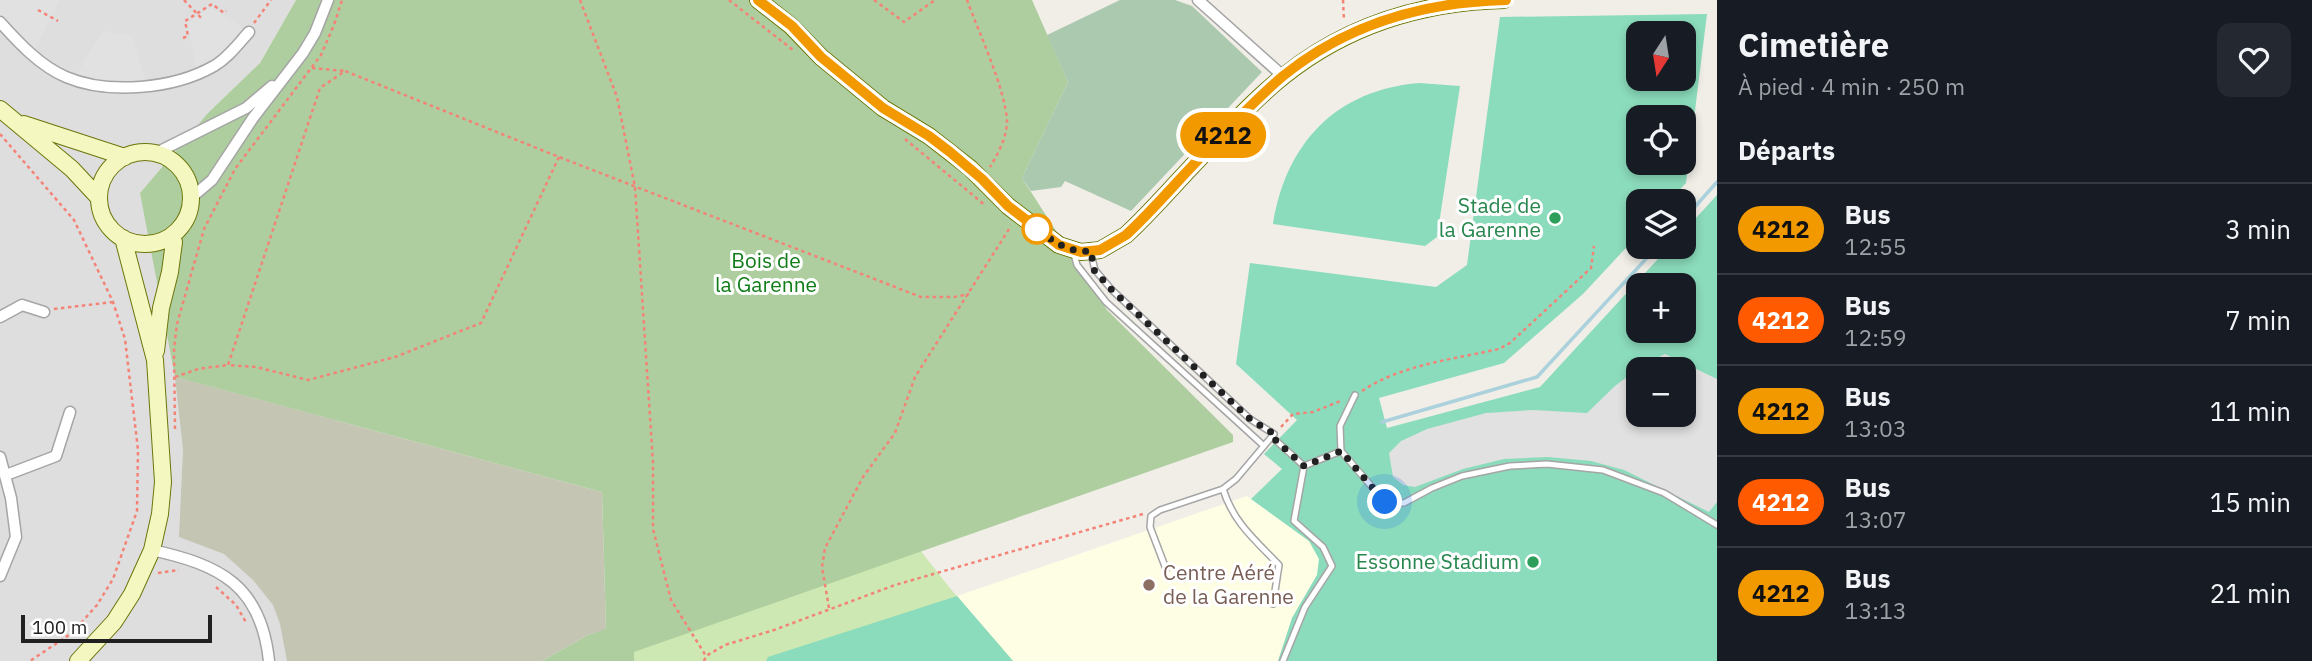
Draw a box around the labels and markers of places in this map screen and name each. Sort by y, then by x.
place label: Stade de la Garenne [1439,191,1541,243]
marker: Stade de la Garenne [1547,210,1563,226]
unlabelled marker [1022,214,1052,244]
place label: Essonne Stadium [1356,547,1519,575]
marker: Essonne Stadium [1525,554,1541,570]
place label: Centre Aéré de la Garenne [1163,558,1294,610]
marker: Centre Aéré de la Garenne [1141,577,1157,593]

